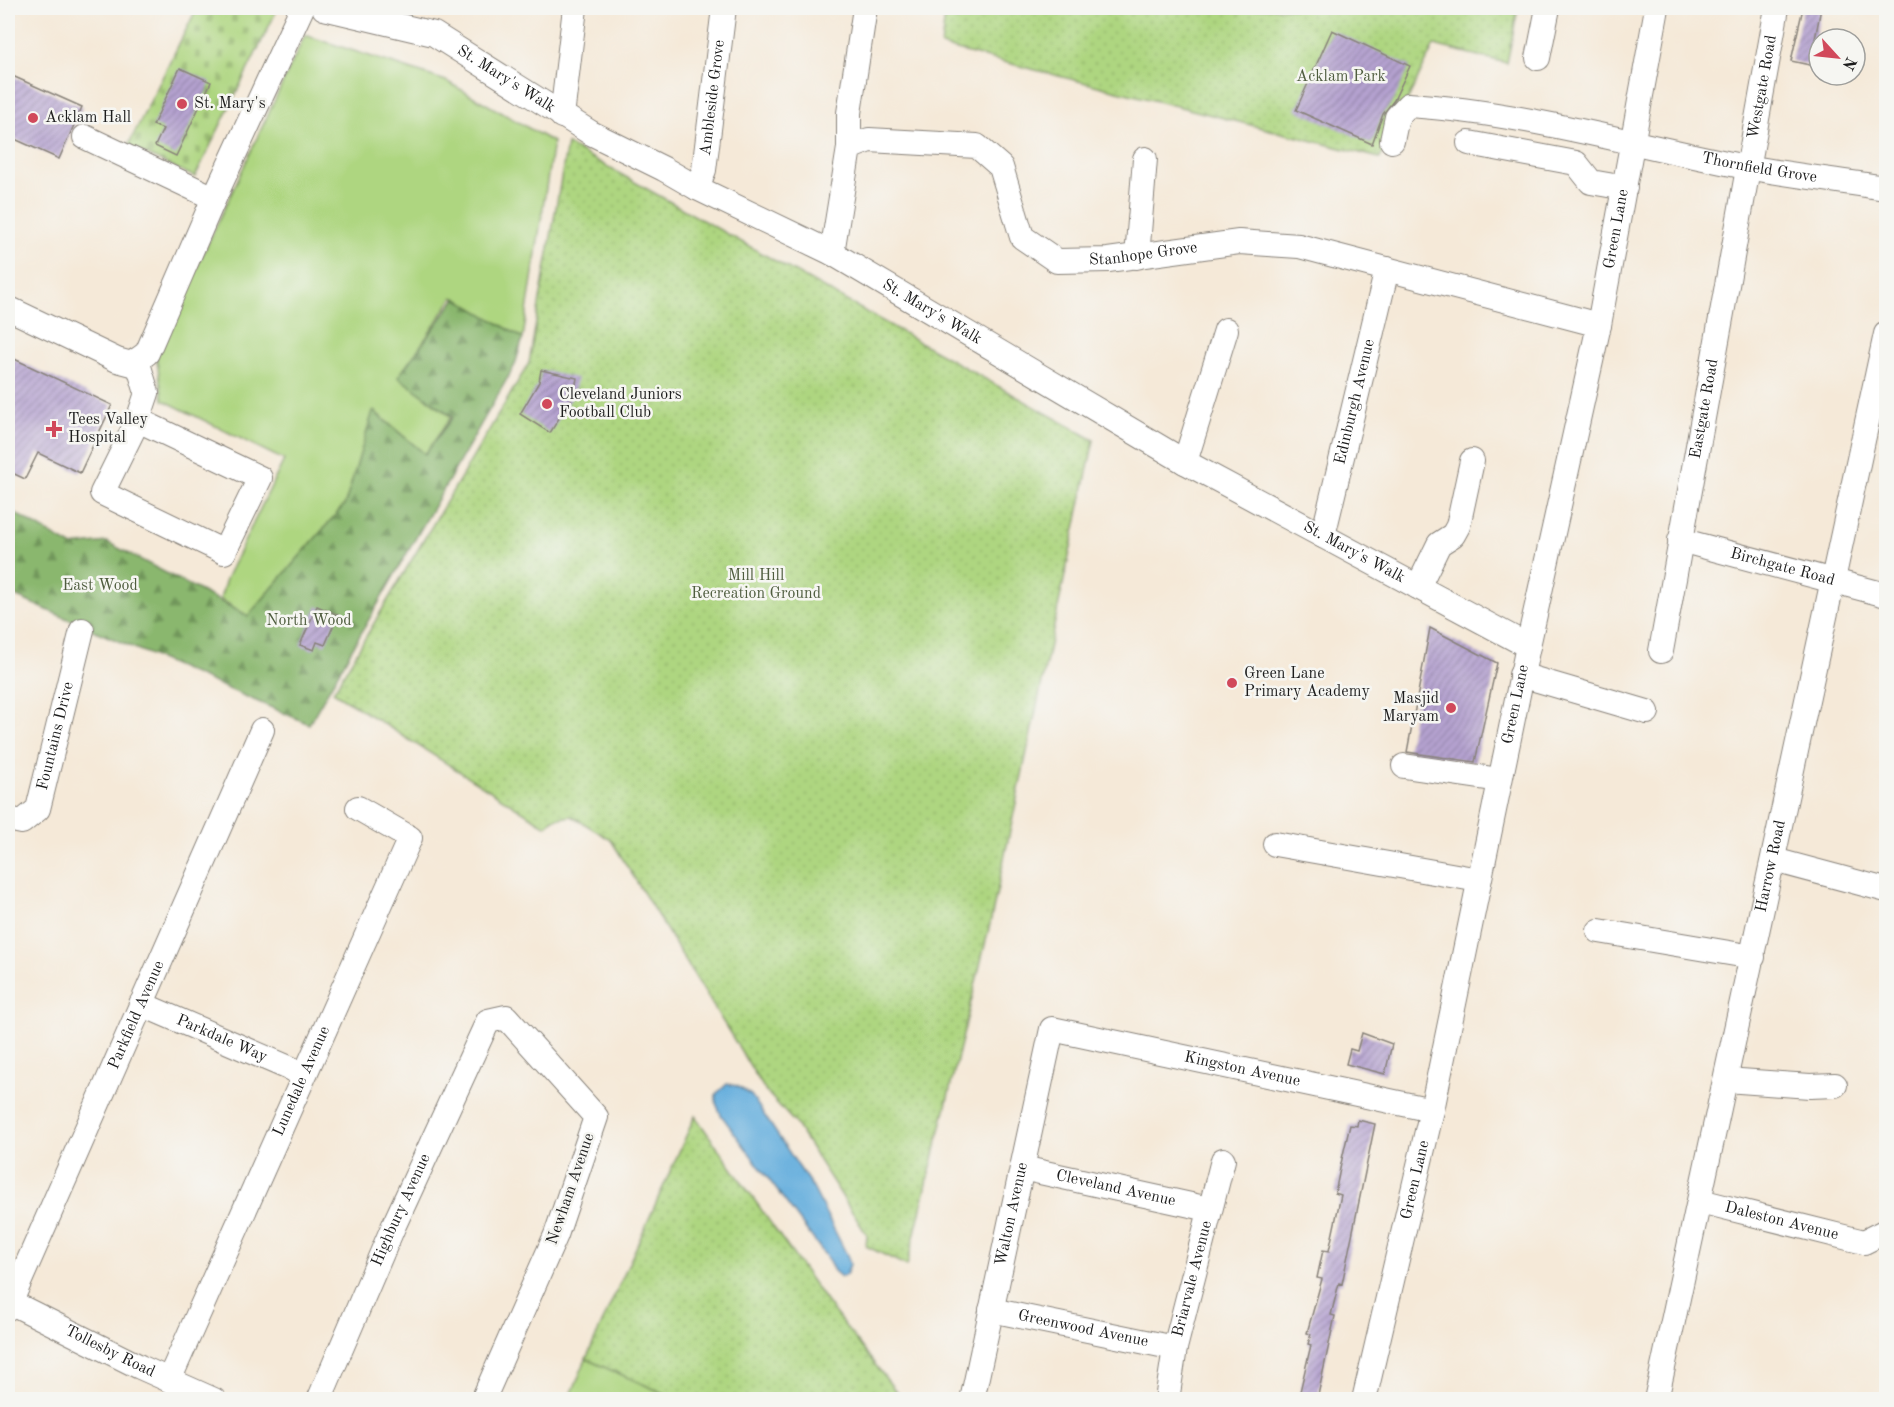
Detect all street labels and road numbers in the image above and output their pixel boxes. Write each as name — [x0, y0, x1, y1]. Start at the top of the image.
street label: Westgate Road — [1746, 34, 1780, 140]
street label: Ambleside Grove — [698, 39, 728, 157]
street label: St. Mary's Walk — [454, 43, 558, 116]
street label: Thornfield Grove — [1700, 150, 1818, 186]
street label: Green Lane — [1601, 188, 1632, 270]
street label: Stanhope Grove — [1089, 240, 1198, 268]
street label: St. Mary's Walk — [879, 277, 984, 348]
street label: Edinburgh Avenue — [1332, 338, 1378, 466]
street label: Eastgate Road — [1688, 358, 1722, 460]
street label: St. Mary's Walk — [1301, 519, 1407, 586]
street label: Birchgate Road — [1729, 546, 1836, 589]
street label: Green Lane — [1500, 663, 1532, 746]
street label: Fountains Drive — [35, 680, 77, 792]
street label: Harrow Road — [1753, 819, 1789, 914]
street label: Parkfield Avenue — [106, 958, 168, 1072]
street label: Parkdale Way — [174, 1012, 270, 1066]
street label: Lunedale Avenue — [270, 1024, 333, 1139]
street label: Kingston Avenue — [1183, 1049, 1302, 1090]
street label: Newham Avenue — [544, 1131, 598, 1247]
street label: Green Lane — [1399, 1139, 1433, 1221]
street label: Highbury Avenue — [369, 1151, 434, 1269]
street label: Walton Avenue — [993, 1161, 1031, 1268]
street label: Cleveland Avenue — [1054, 1168, 1177, 1209]
street label: Daleston Avenue — [1723, 1199, 1840, 1243]
street label: Briarvale Avenue — [1170, 1219, 1215, 1339]
street label: Greenwood Avenue — [1016, 1308, 1150, 1350]
street label: Tollesby Road — [63, 1323, 157, 1381]

